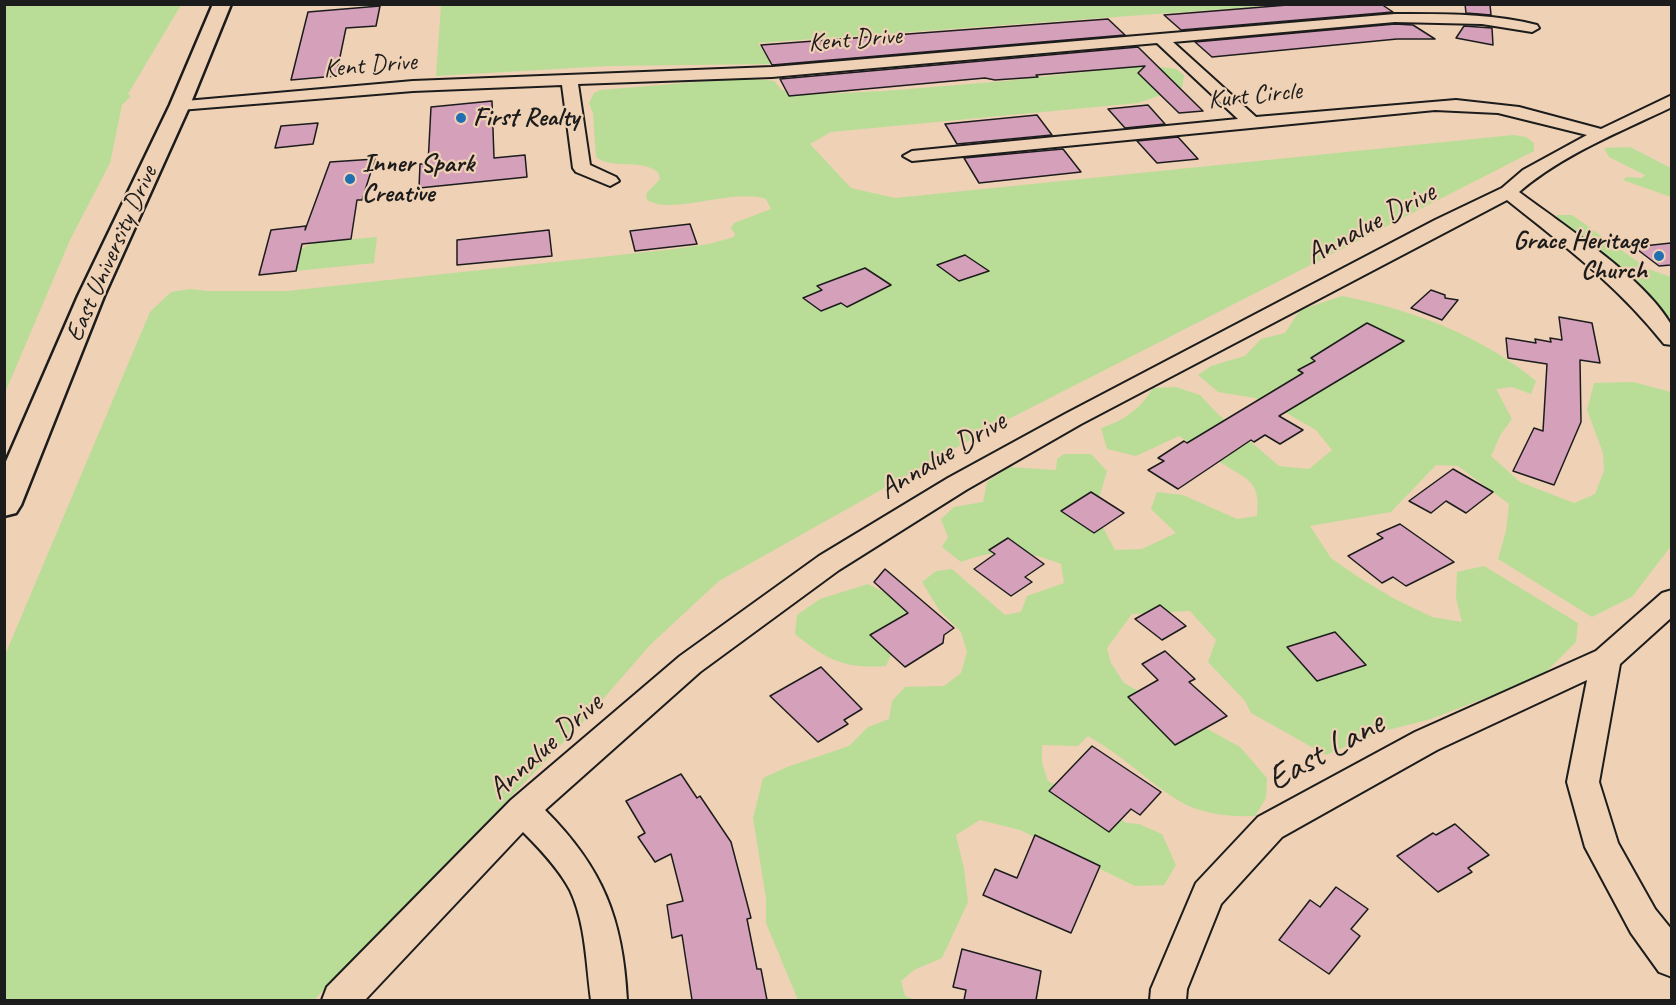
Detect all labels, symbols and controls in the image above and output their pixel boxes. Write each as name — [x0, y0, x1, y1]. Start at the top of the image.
street label: Kent Drive — [807, 20, 903, 60]
street label: Kent Drive — [322, 46, 418, 86]
street label: Kurt Circle — [1207, 76, 1303, 116]
place label: First Realty — [473, 102, 579, 134]
marker: First Realty — [454, 111, 468, 125]
place label: Inner Spark Creative — [362, 148, 474, 210]
street label: East University Drive — [59, 162, 165, 346]
marker: Inner Spark Creative — [343, 172, 357, 186]
street label: Annalue Drive — [1300, 175, 1442, 273]
place label: Grace Heritage Church — [1513, 225, 1647, 286]
marker: Grace Heritage Church — [1652, 249, 1666, 263]
street label: Annalue Drive — [873, 404, 1013, 508]
street label: Annalue Drive — [481, 686, 611, 808]
street label: East Lane — [1260, 702, 1392, 802]

